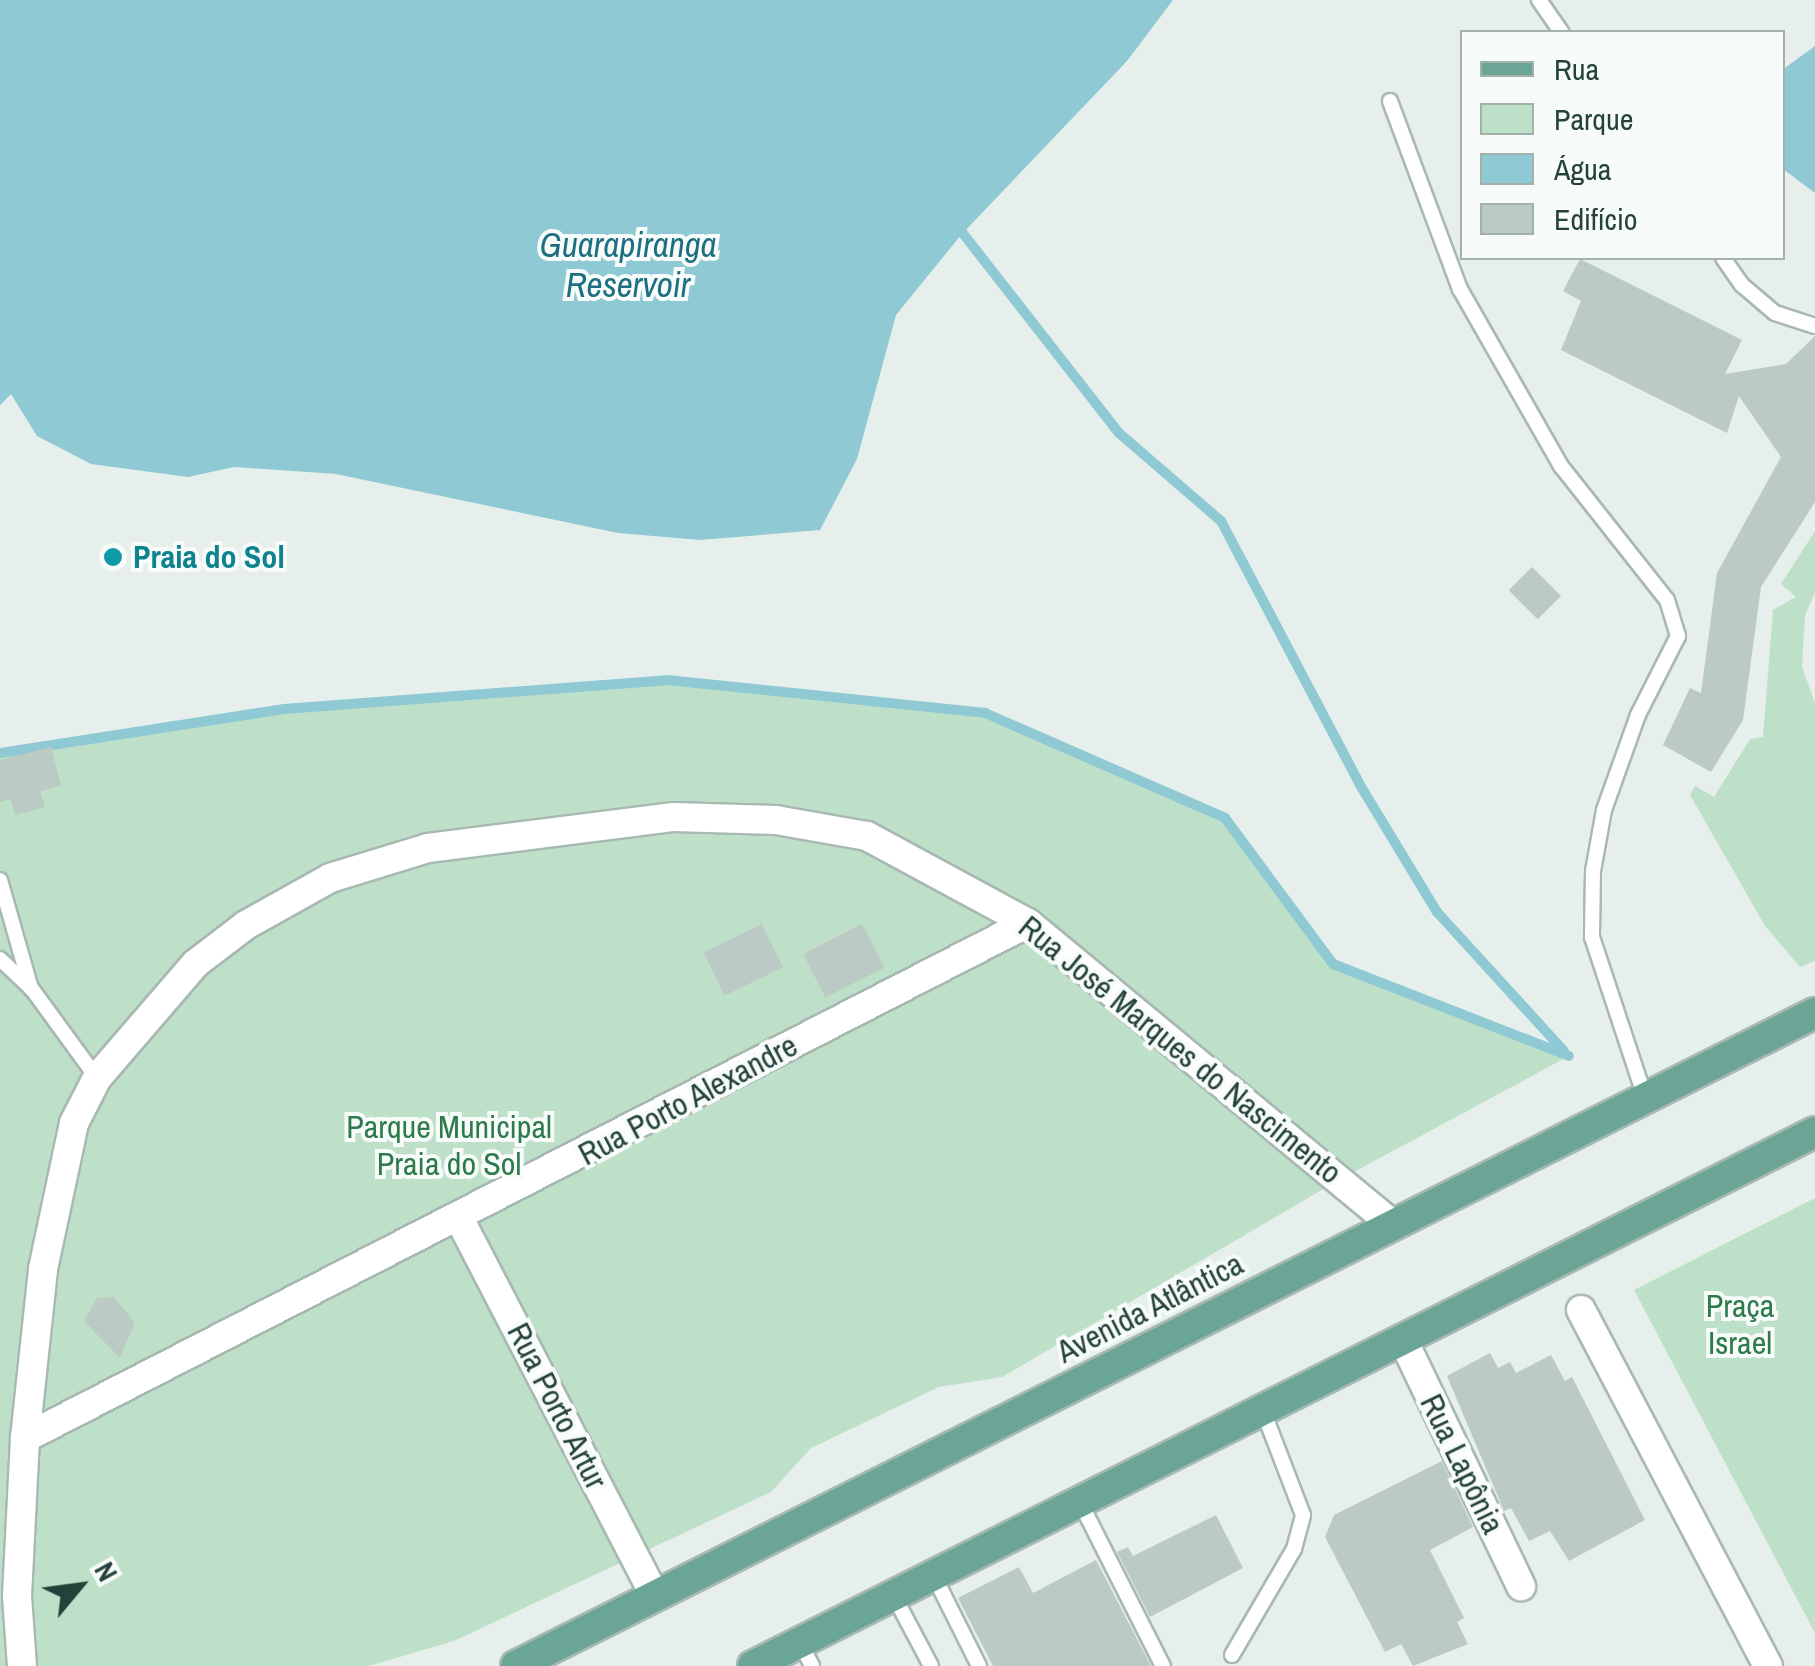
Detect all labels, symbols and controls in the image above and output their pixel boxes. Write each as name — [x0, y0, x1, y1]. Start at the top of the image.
legend — [1460, 30, 1785, 260]
text: Rua — [1554, 49, 1599, 89]
text: Parque — [1554, 99, 1633, 139]
text: Água — [1554, 149, 1611, 189]
text: Edifício — [1554, 199, 1637, 239]
water label: Guarapiranga Reservoir — [539, 224, 717, 306]
place label: Praia do Sol — [133, 538, 285, 576]
marker: Praia do Sol — [102, 546, 124, 568]
street label: Rua José Marques do Nascimento — [1011, 908, 1349, 1192]
street label: Rua Porto Alexandre — [571, 1026, 805, 1174]
park label: Parque Municipal Praia do Sol — [346, 1109, 552, 1184]
street label: Avenida Atlântica — [1050, 1244, 1250, 1372]
park label: Praça Israel — [1706, 1288, 1774, 1363]
street label: Rua Porto Artur — [499, 1316, 615, 1496]
street label: Rua Lapônia — [1412, 1388, 1512, 1540]
north arrow — [30, 1536, 130, 1636]
text: N — [86, 1555, 127, 1588]

